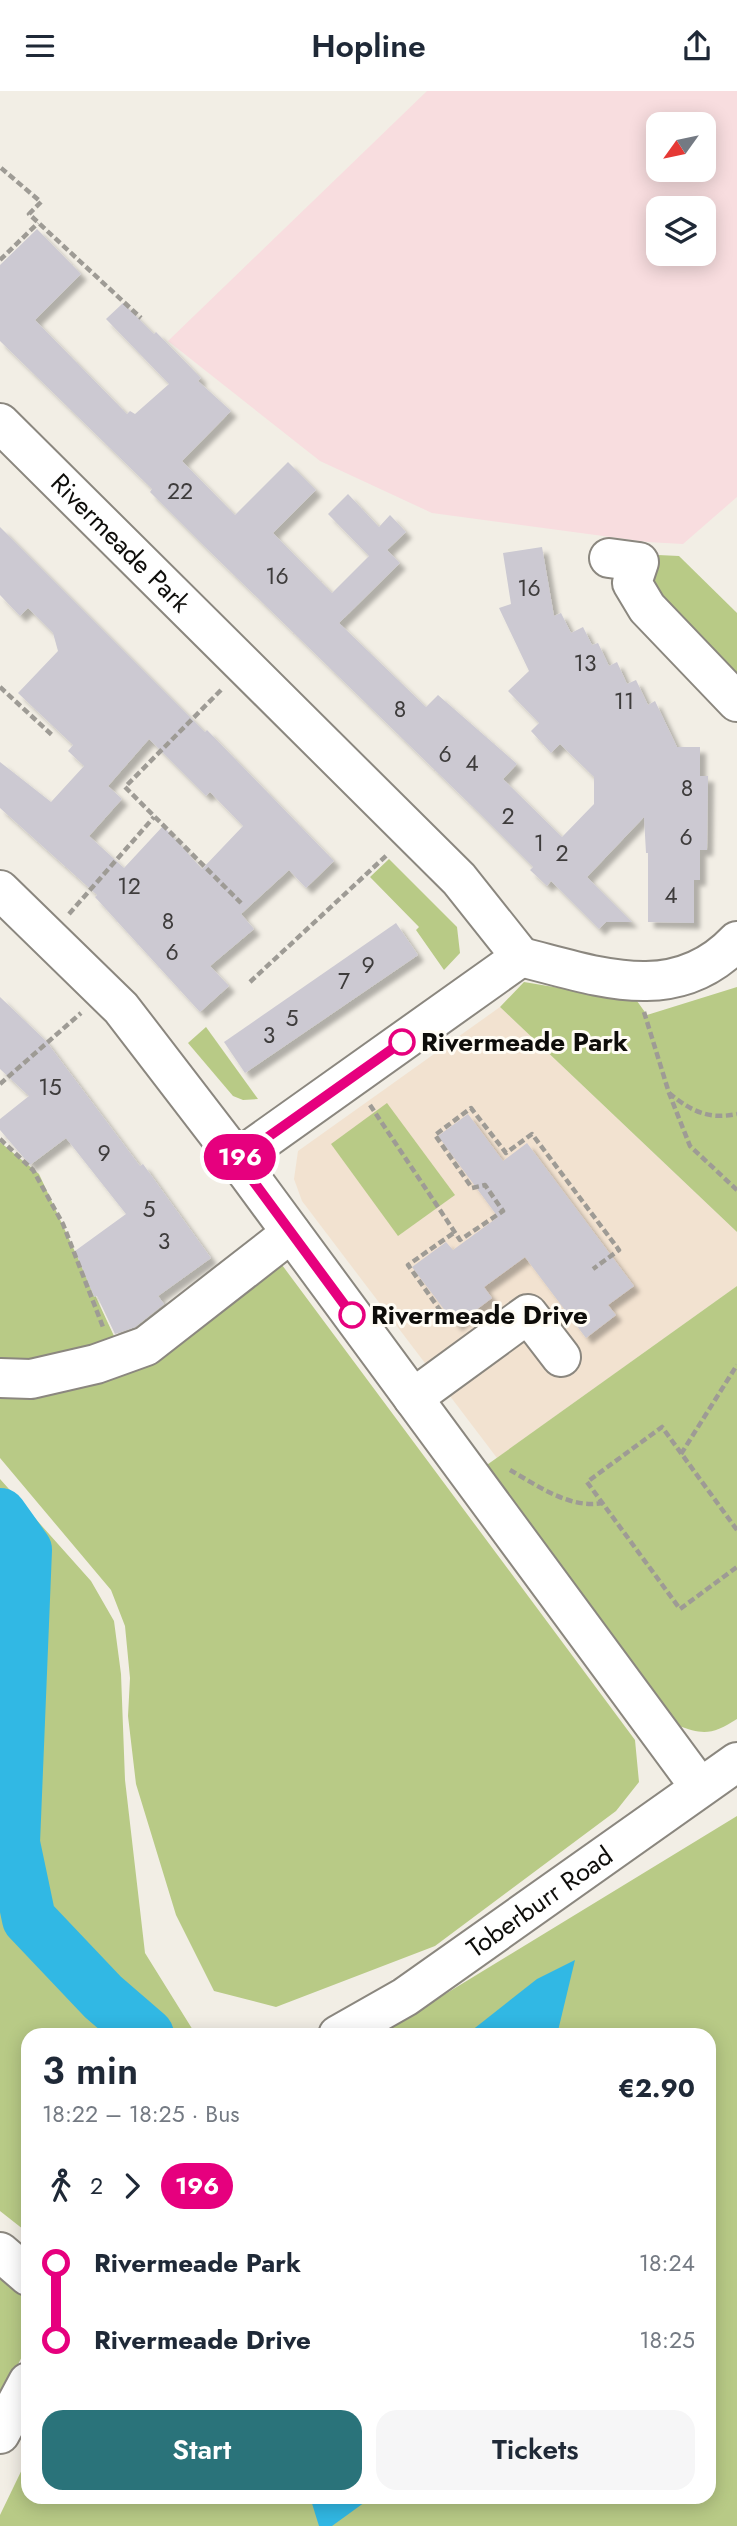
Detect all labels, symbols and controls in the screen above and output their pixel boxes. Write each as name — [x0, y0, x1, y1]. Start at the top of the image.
text: Hopline — [311, 23, 426, 69]
icon: menu — [21, 27, 59, 65]
icon: share — [678, 27, 716, 65]
north arrow — [646, 112, 716, 182]
map controls — [646, 112, 716, 266]
button: layers — [646, 196, 716, 266]
street label: Rivermeade Park — [42, 465, 199, 621]
house number: 22 — [167, 474, 193, 508]
house number: 16 — [265, 559, 289, 593]
house number: 16 — [517, 571, 541, 605]
house number: 13 — [574, 646, 596, 680]
house number: 11 — [614, 684, 634, 718]
house number: 8 — [394, 692, 406, 726]
house number: 6 — [438, 737, 452, 771]
house number: 4 — [465, 746, 479, 780]
house number: 8 — [681, 771, 693, 805]
house number: 2 — [501, 799, 515, 833]
house number: 6 — [679, 820, 693, 854]
house number: 1 — [534, 826, 544, 860]
house number: 2 — [555, 836, 569, 870]
house number: 12 — [117, 869, 141, 903]
house number: 4 — [664, 878, 678, 912]
house number: 8 — [162, 904, 174, 938]
house number: 6 — [165, 935, 179, 969]
house number: 9 — [361, 948, 375, 982]
house number: 7 — [338, 964, 350, 998]
house number: 5 — [286, 1001, 299, 1035]
house number: 3 — [263, 1018, 275, 1052]
place label: Rivermeade Park — [421, 1023, 628, 1061]
marker: Rivermeade Park — [389, 1029, 415, 1055]
house number: 15 — [38, 1070, 62, 1104]
line badge: 196 — [200, 1134, 280, 1180]
house number: 9 — [97, 1136, 111, 1170]
text: 196 — [218, 1139, 262, 1174]
house number: 5 — [143, 1192, 156, 1226]
house number: 3 — [158, 1224, 170, 1258]
place label: Rivermeade Drive — [371, 1296, 588, 1334]
marker: Rivermeade Drive — [339, 1302, 365, 1328]
street label: Toberburr Road — [459, 1837, 620, 1967]
text: 3 min — [42, 2043, 138, 2098]
text: €2.90 — [618, 2069, 695, 2107]
text: 18:22 – 18:25 · Bus — [42, 2097, 240, 2131]
icon: walk — [42, 2167, 80, 2205]
icon: forward — [113, 2167, 151, 2205]
text: 196 — [175, 2168, 219, 2203]
text: 2 — [90, 2169, 103, 2203]
text: Rivermeade Park — [94, 2244, 301, 2282]
text: 18:24 — [639, 2246, 695, 2280]
text: Rivermeade Drive — [94, 2321, 311, 2359]
text: 18:25 — [639, 2323, 695, 2357]
button: Start — [42, 2410, 362, 2490]
button: Tickets — [376, 2410, 695, 2490]

